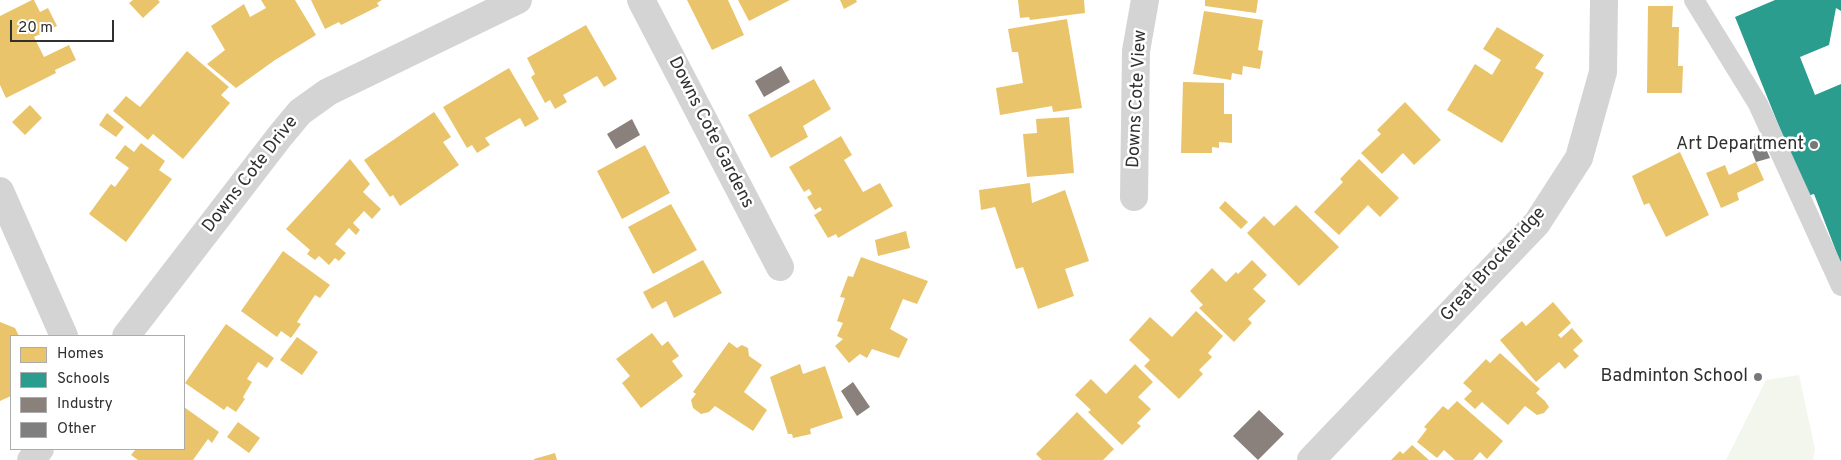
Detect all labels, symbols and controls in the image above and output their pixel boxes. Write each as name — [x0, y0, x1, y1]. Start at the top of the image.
scale bar — [12, 10, 116, 42]
text: 20 m — [18, 19, 53, 38]
street label: Downs Cote View — [1124, 29, 1152, 169]
street label: Downs Cote Gardens — [662, 54, 758, 212]
street label: Downs Cote Drive — [199, 112, 303, 238]
place label: Art Department — [1676, 134, 1804, 156]
marker: Art Department — [1808, 139, 1820, 151]
street label: Great Brockeridge — [1437, 203, 1551, 327]
legend — [10, 335, 185, 450]
text: Homes — [57, 345, 104, 364]
place label: Badminton School — [1601, 366, 1748, 388]
text: Schools — [57, 370, 110, 389]
marker: Badminton School — [1752, 371, 1764, 383]
text: Industry — [57, 395, 113, 414]
text: Other — [57, 420, 96, 439]

